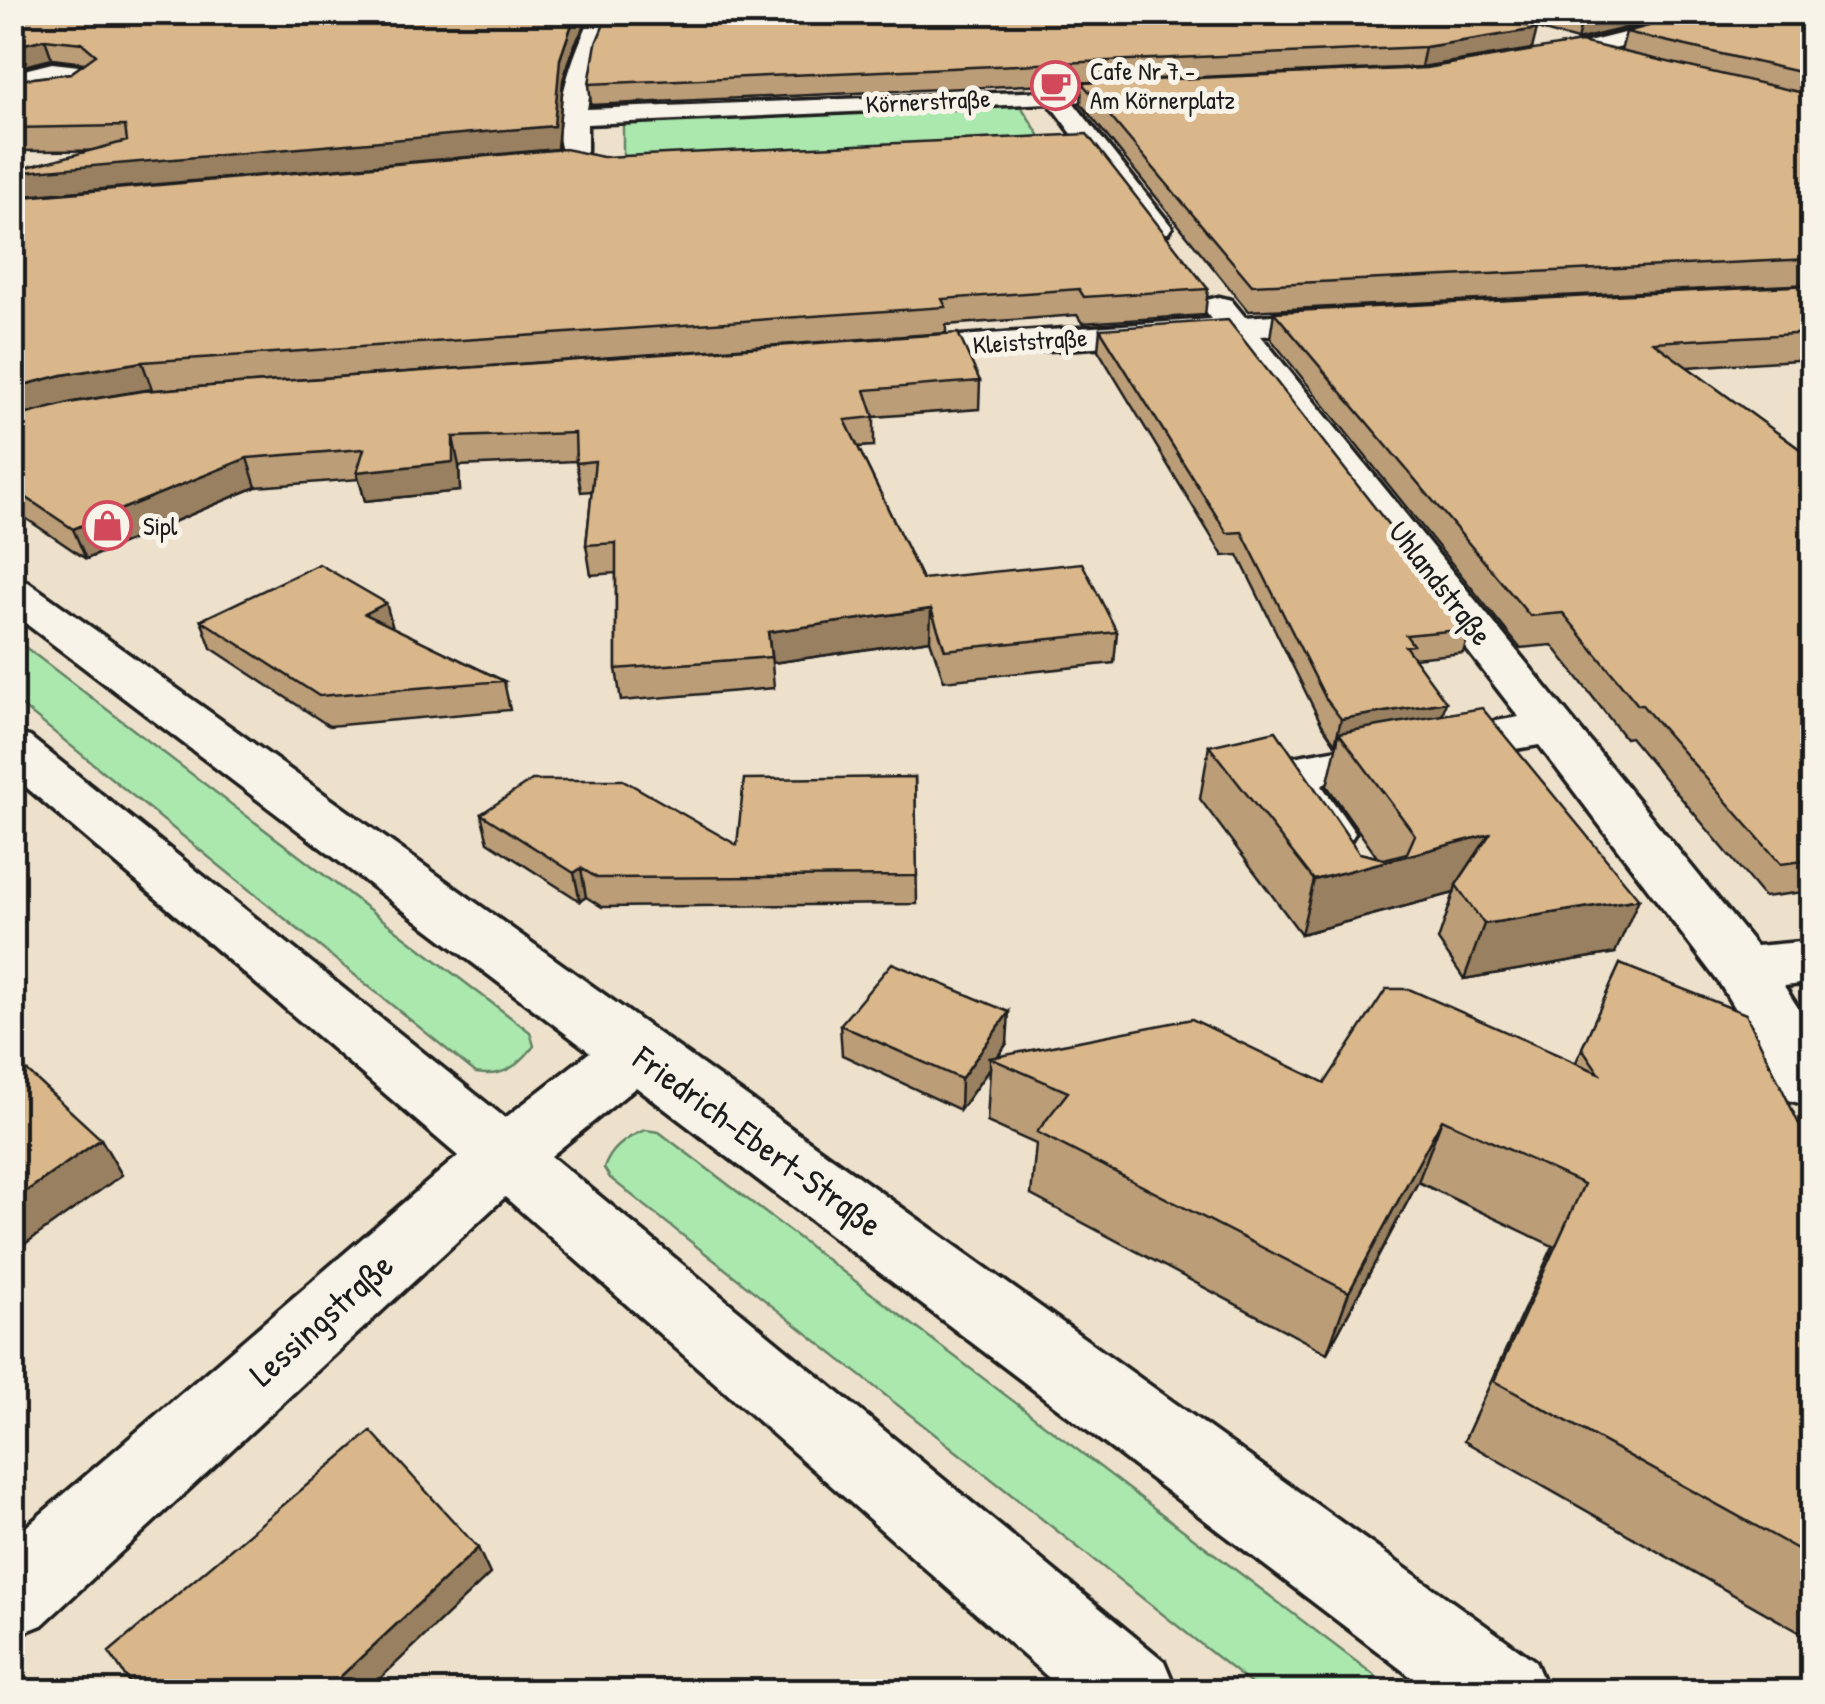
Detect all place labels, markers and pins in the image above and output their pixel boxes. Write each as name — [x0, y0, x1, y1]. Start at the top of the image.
place label: Cafe Nr 7 - Am Körnerplatz — [1090, 54, 1235, 117]
cafe icon: Cafe Nr 7 - Am Körnerplatz — [1029, 59, 1081, 111]
shop icon: Sipl — [82, 500, 134, 552]
place label: Sipl — [143, 509, 178, 543]

